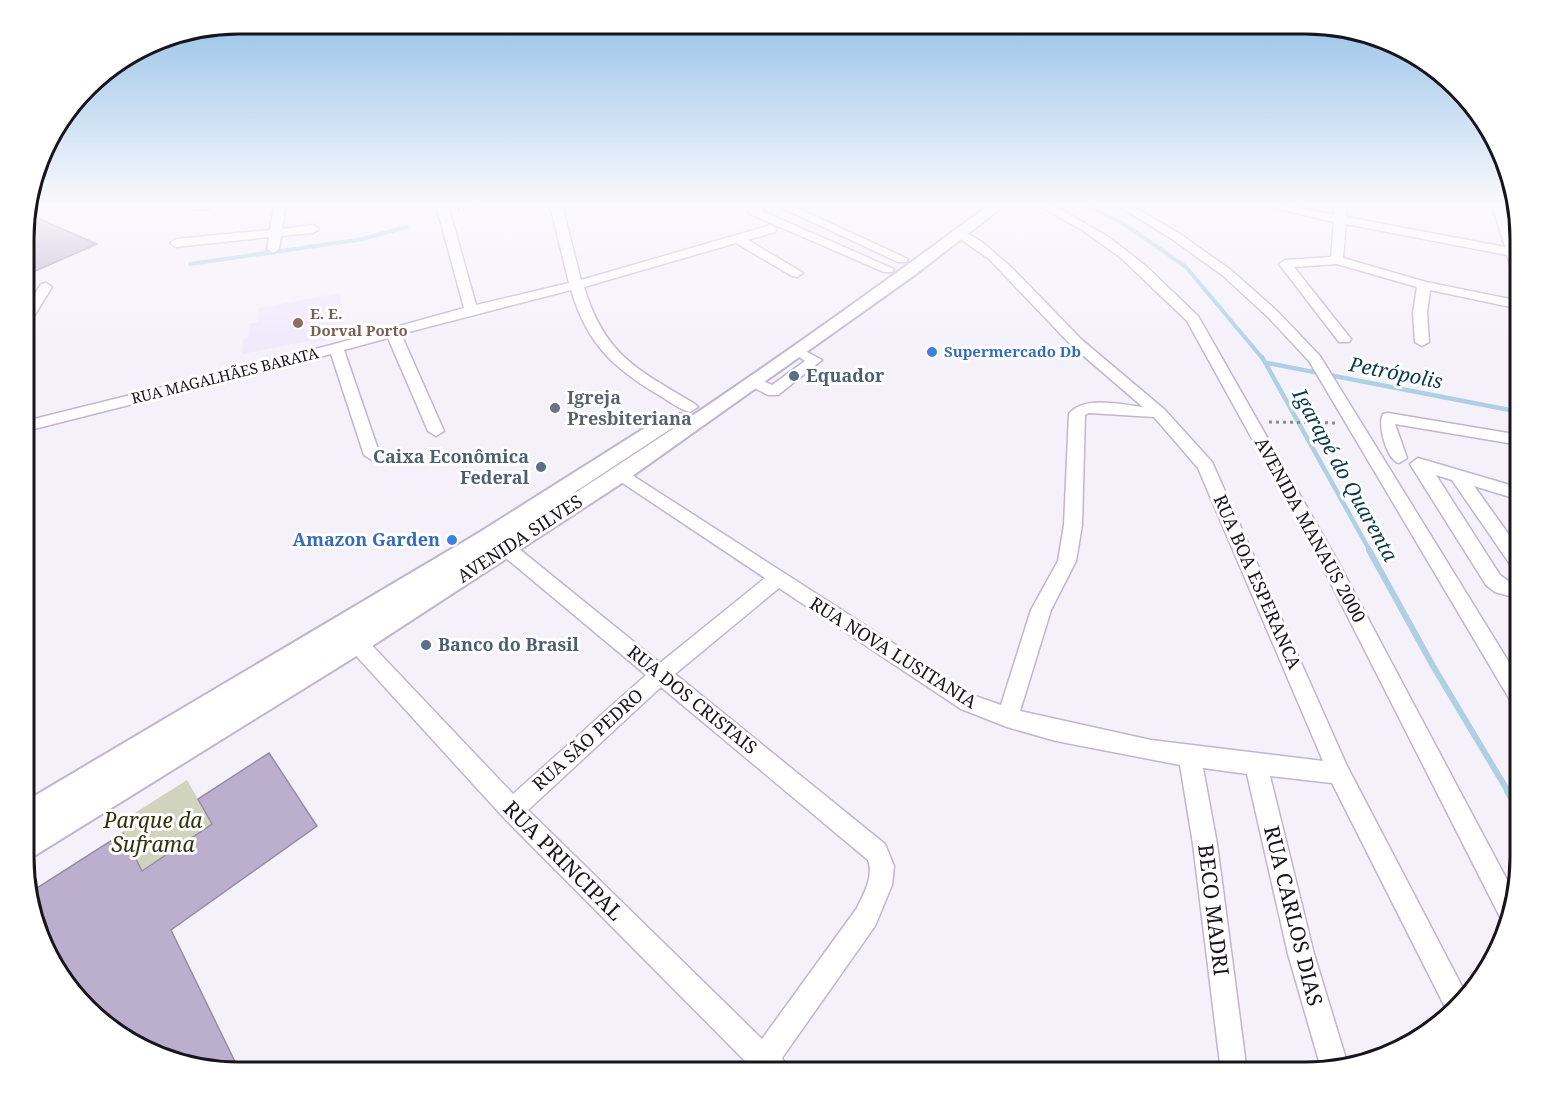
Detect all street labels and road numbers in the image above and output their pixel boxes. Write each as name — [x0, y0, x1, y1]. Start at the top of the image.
street label: RUA MAGALHÃES BARATA — [129, 342, 321, 408]
street label: AVENIDA MANAUS 2000 — [1250, 433, 1372, 626]
street label: AVENIDA SILVES — [452, 489, 587, 588]
street label: RUA BOA ESPERANCA — [1209, 490, 1307, 673]
street label: RUA NOVA LUSITANIA — [806, 591, 982, 714]
street label: RUA DOS CRISTAIS — [623, 639, 763, 759]
street label: RUA SÃO PEDRO — [527, 683, 648, 795]
street label: RUA PRINCIPAL — [498, 794, 630, 926]
street label: RUA CARLOS DIAS — [1258, 823, 1330, 1009]
street label: BECO MADRI — [1192, 843, 1236, 977]

